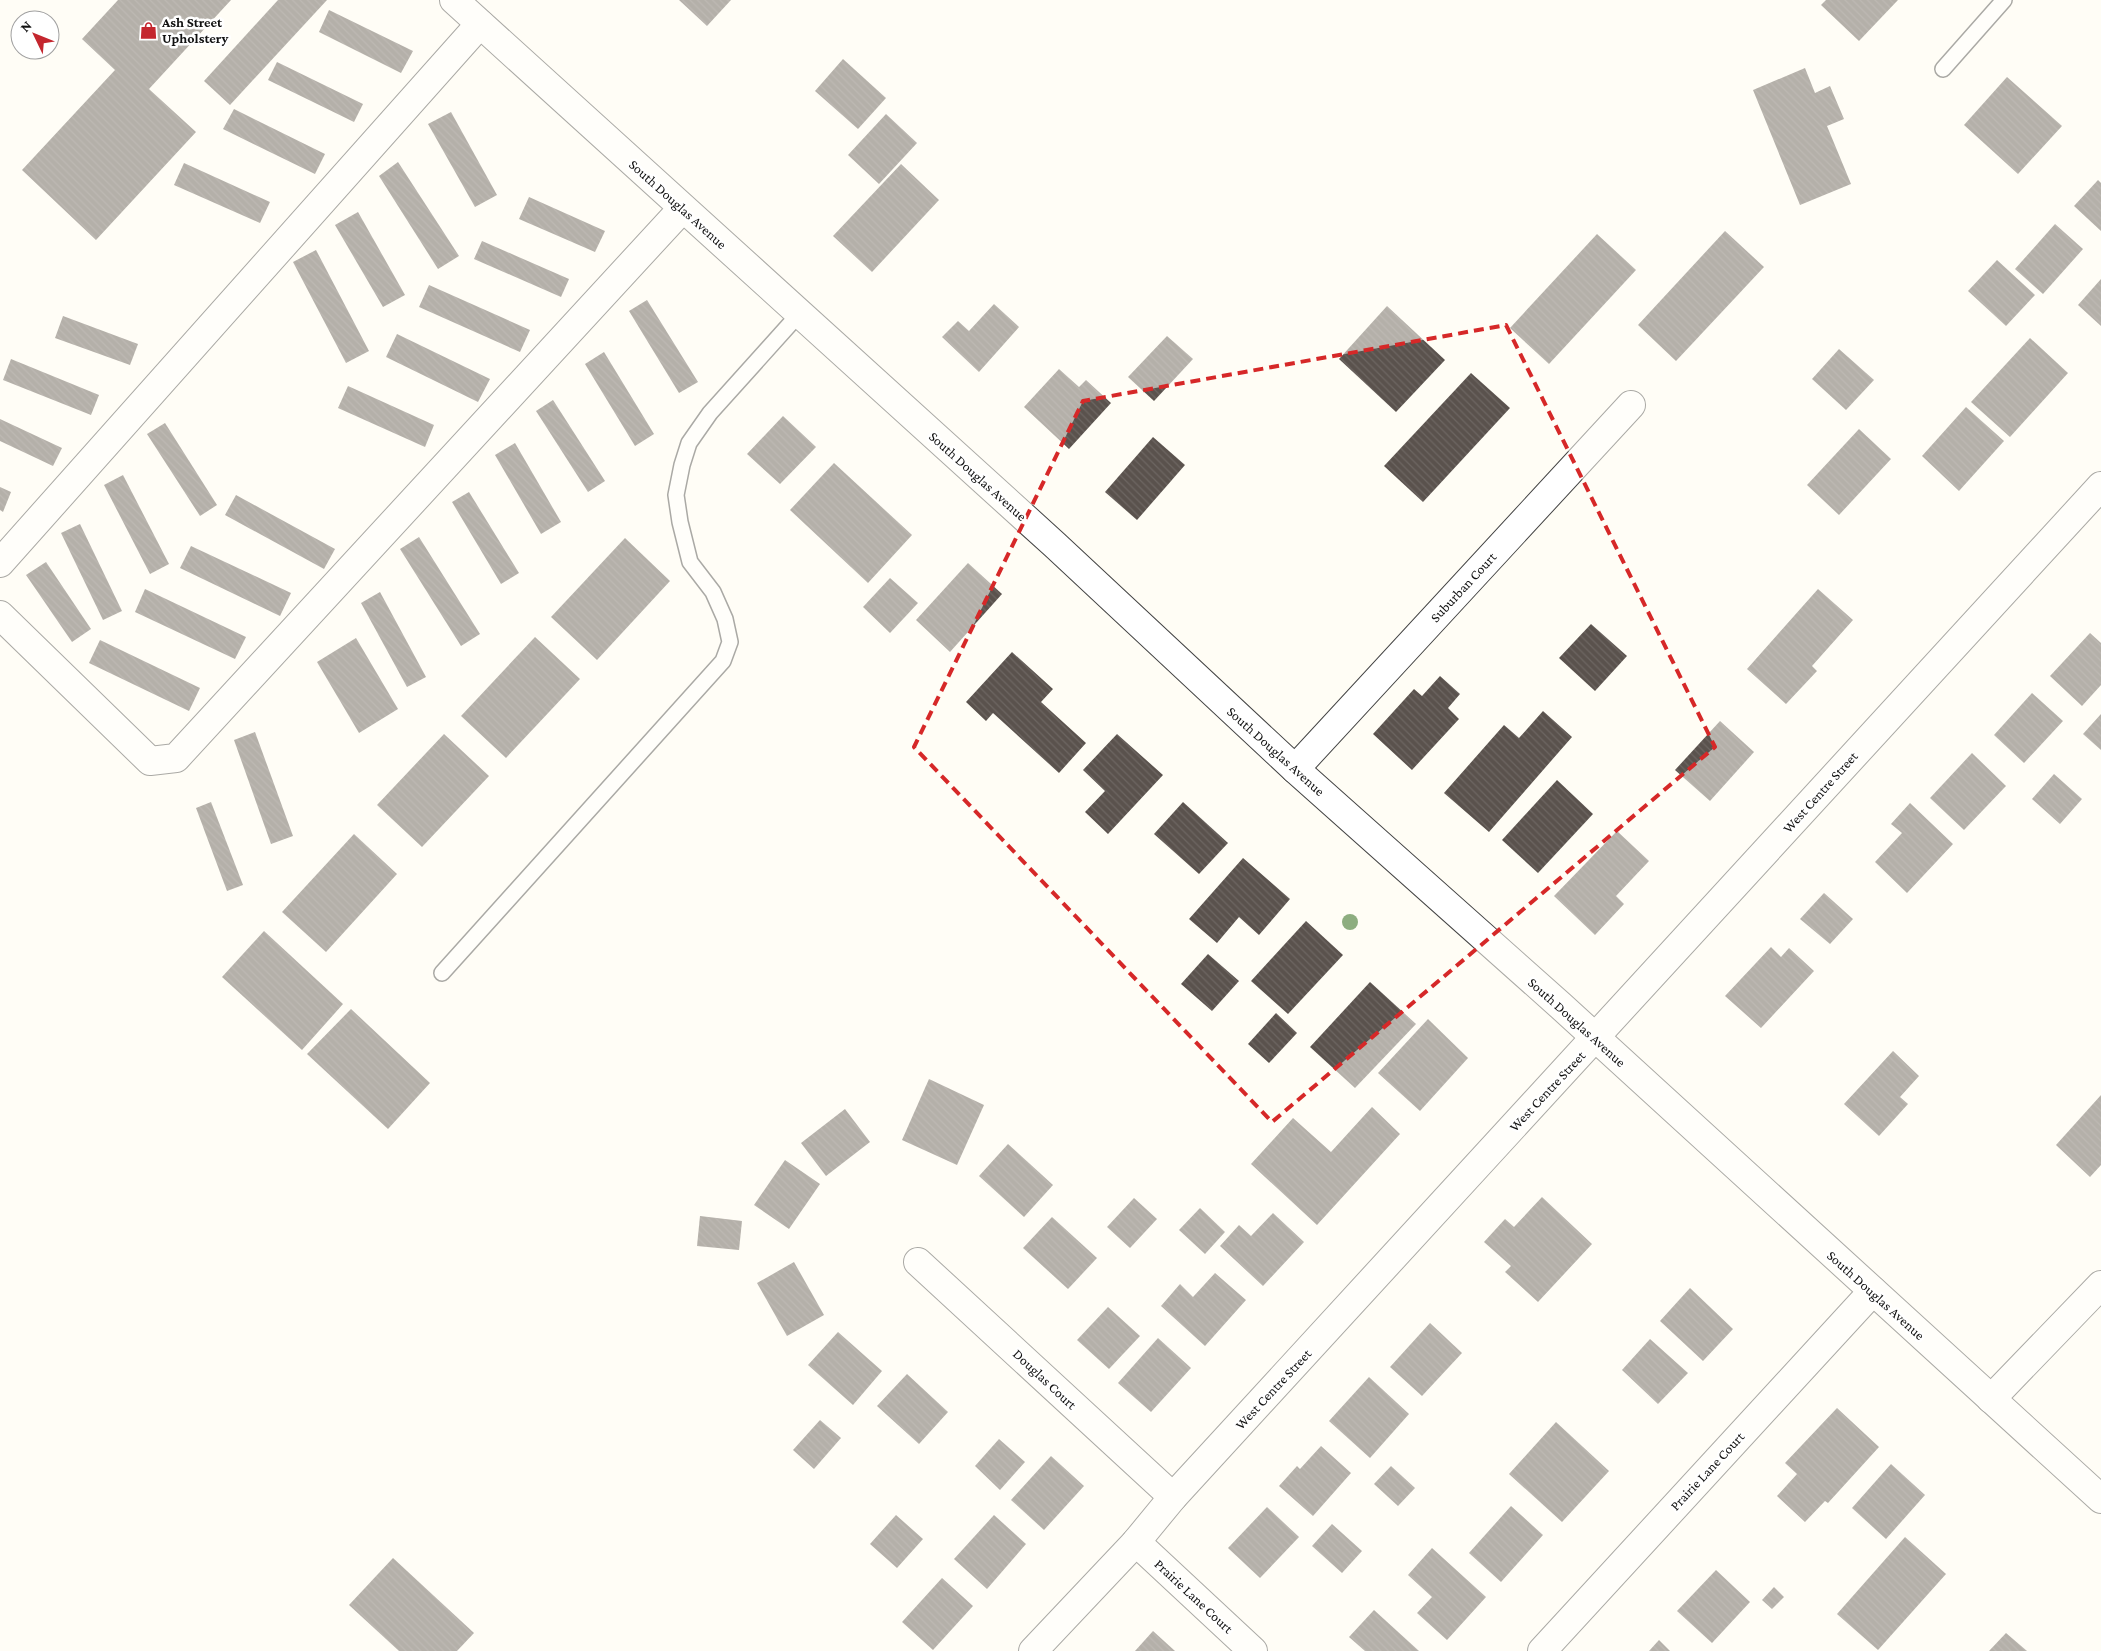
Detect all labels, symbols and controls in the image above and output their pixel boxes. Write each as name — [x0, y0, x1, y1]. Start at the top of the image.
north arrow — [10, 10, 60, 60]
place label: Ash Street Upholstery — [161, 14, 228, 46]
text: N — [16, 17, 35, 35]
shop icon: Ash Street Upholstery — [138, 20, 158, 40]
street label: South Douglas Avenue — [626, 156, 730, 252]
street label: South Douglas Avenue — [926, 428, 1030, 524]
street label: Suburban Court — [1427, 549, 1500, 625]
street label: South Douglas Avenue — [1224, 703, 1328, 799]
street label: West Centre Street — [1779, 748, 1861, 836]
street label: South Douglas Avenue — [1525, 974, 1629, 1070]
street label: West Centre Street — [1506, 1047, 1589, 1134]
street label: South Douglas Avenue — [1824, 1247, 1928, 1343]
street label: West Centre Street — [1232, 1345, 1315, 1432]
street label: Douglas Court — [1010, 1346, 1080, 1413]
street label: Prairie Lane Court — [1667, 1428, 1748, 1513]
street label: Prairie Lane Court — [1152, 1556, 1237, 1637]

